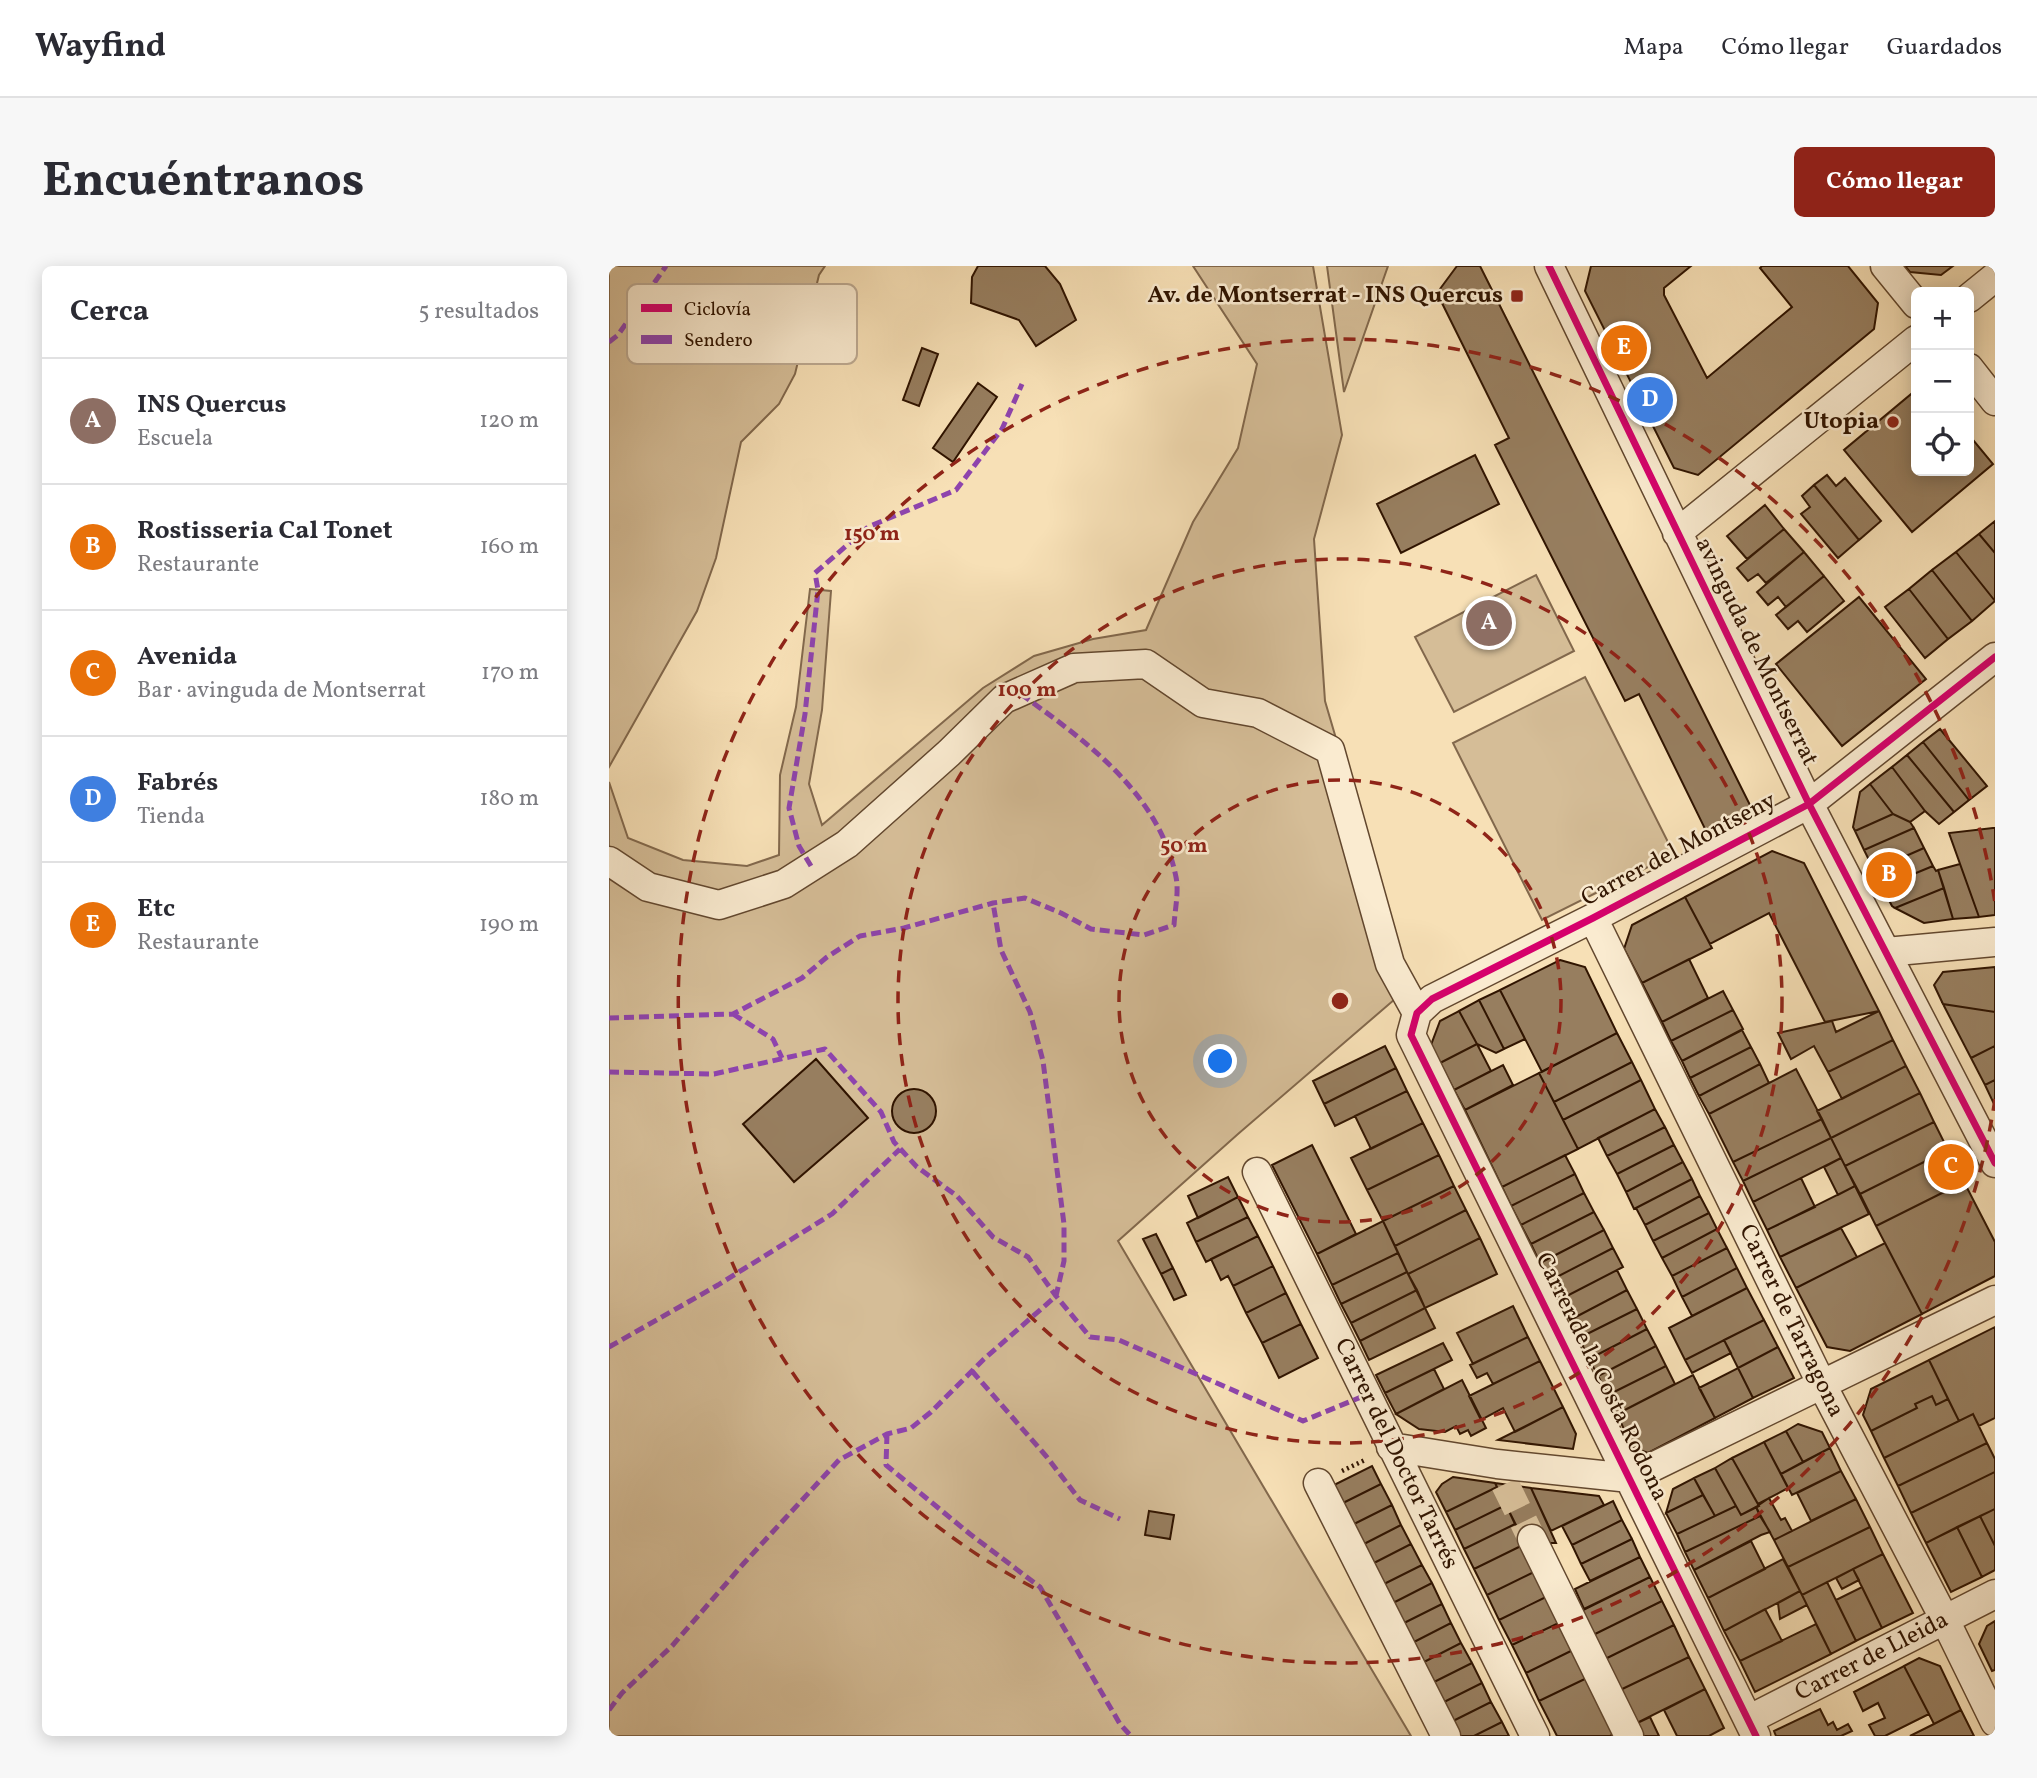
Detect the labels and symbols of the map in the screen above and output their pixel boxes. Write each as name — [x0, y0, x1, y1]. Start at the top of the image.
place label: Av. de Montserrat - INS Quercus — [1147, 279, 1503, 313]
legend — [627, 284, 857, 364]
marker: Av. de Montserrat - INS Quercus — [1509, 288, 1525, 304]
text: Ciclovía — [684, 297, 751, 323]
pin: E — [1601, 322, 1647, 374]
text: Sendero — [684, 328, 753, 354]
pin: D — [1627, 374, 1673, 426]
place label: Utopia — [1804, 405, 1879, 439]
marker: Utopia — [1885, 414, 1901, 430]
text: 150 m — [844, 520, 900, 549]
street label: avinguda de Montserrat — [1686, 532, 1826, 772]
pin: A — [1466, 597, 1512, 649]
text: 100 m — [997, 676, 1057, 705]
street label: Carrer del Montseny — [1576, 784, 1782, 916]
text: 50 m — [1160, 832, 1208, 861]
pin: B — [1866, 849, 1912, 901]
centre of rings — [1328, 989, 1352, 1013]
your location — [1203, 1044, 1237, 1078]
pin: C — [1928, 1141, 1974, 1193]
street label: Carrer de Tarragona — [1729, 1219, 1853, 1423]
street label: Carrer de la Costa Rodona — [1526, 1247, 1676, 1507]
street label: Carrer del Doctor Tarrés — [1325, 1333, 1467, 1575]
street label: Carrer de Lleida — [1789, 1604, 1955, 1710]

